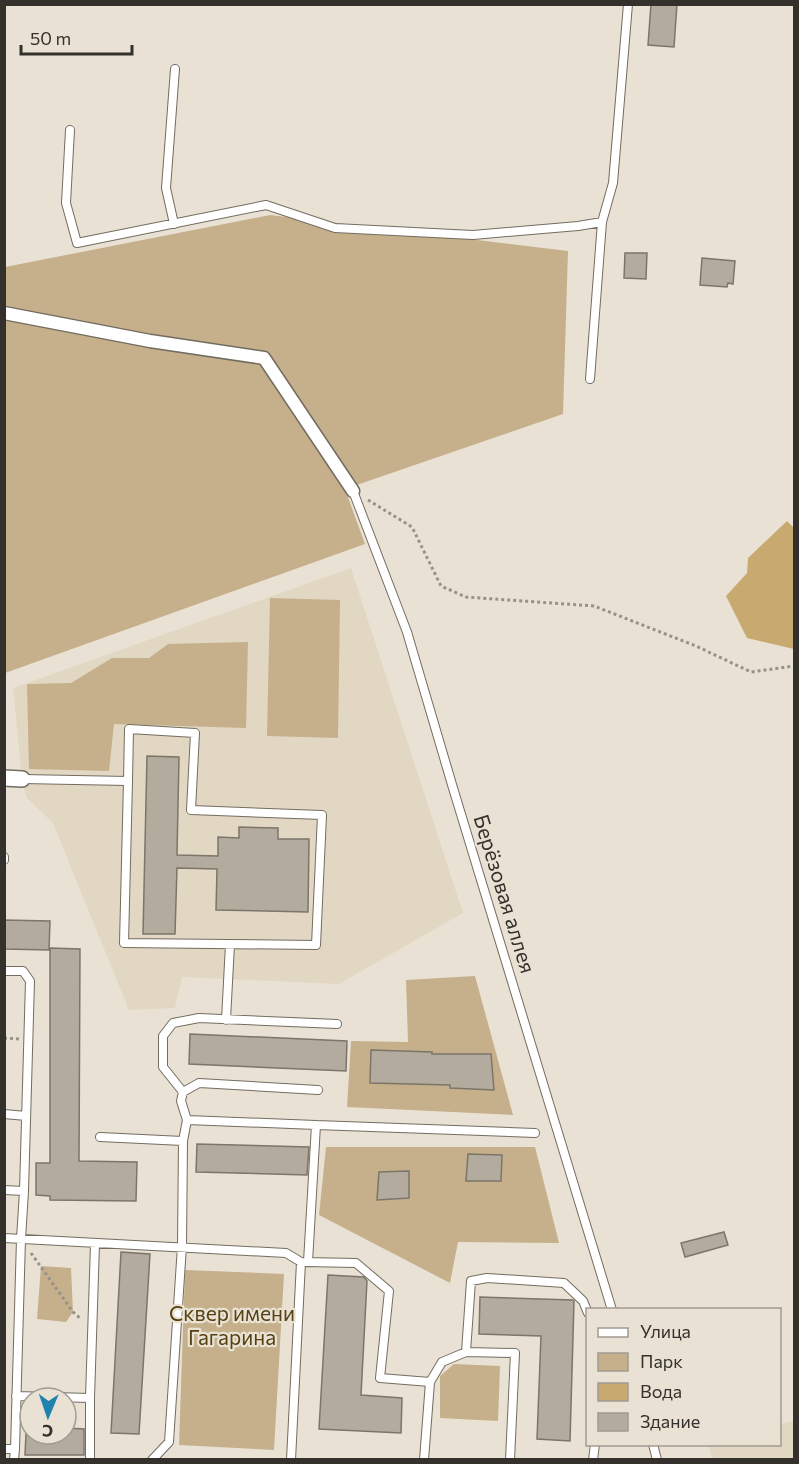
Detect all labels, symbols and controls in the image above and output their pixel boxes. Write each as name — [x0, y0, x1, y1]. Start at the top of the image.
scale bar — [21, 18, 132, 56]
text: 50 m — [30, 27, 71, 49]
street label: Берёзовая аллея — [469, 811, 541, 976]
park label: Сквер имени Гагарина — [169, 1300, 295, 1349]
legend — [586, 1308, 781, 1446]
text: Улица — [640, 1320, 691, 1342]
text: Парк — [640, 1350, 683, 1372]
text: Вода — [640, 1380, 682, 1402]
north arrow — [18, 1386, 78, 1446]
text: Здание — [640, 1410, 700, 1432]
text: С — [42, 1422, 53, 1441]

